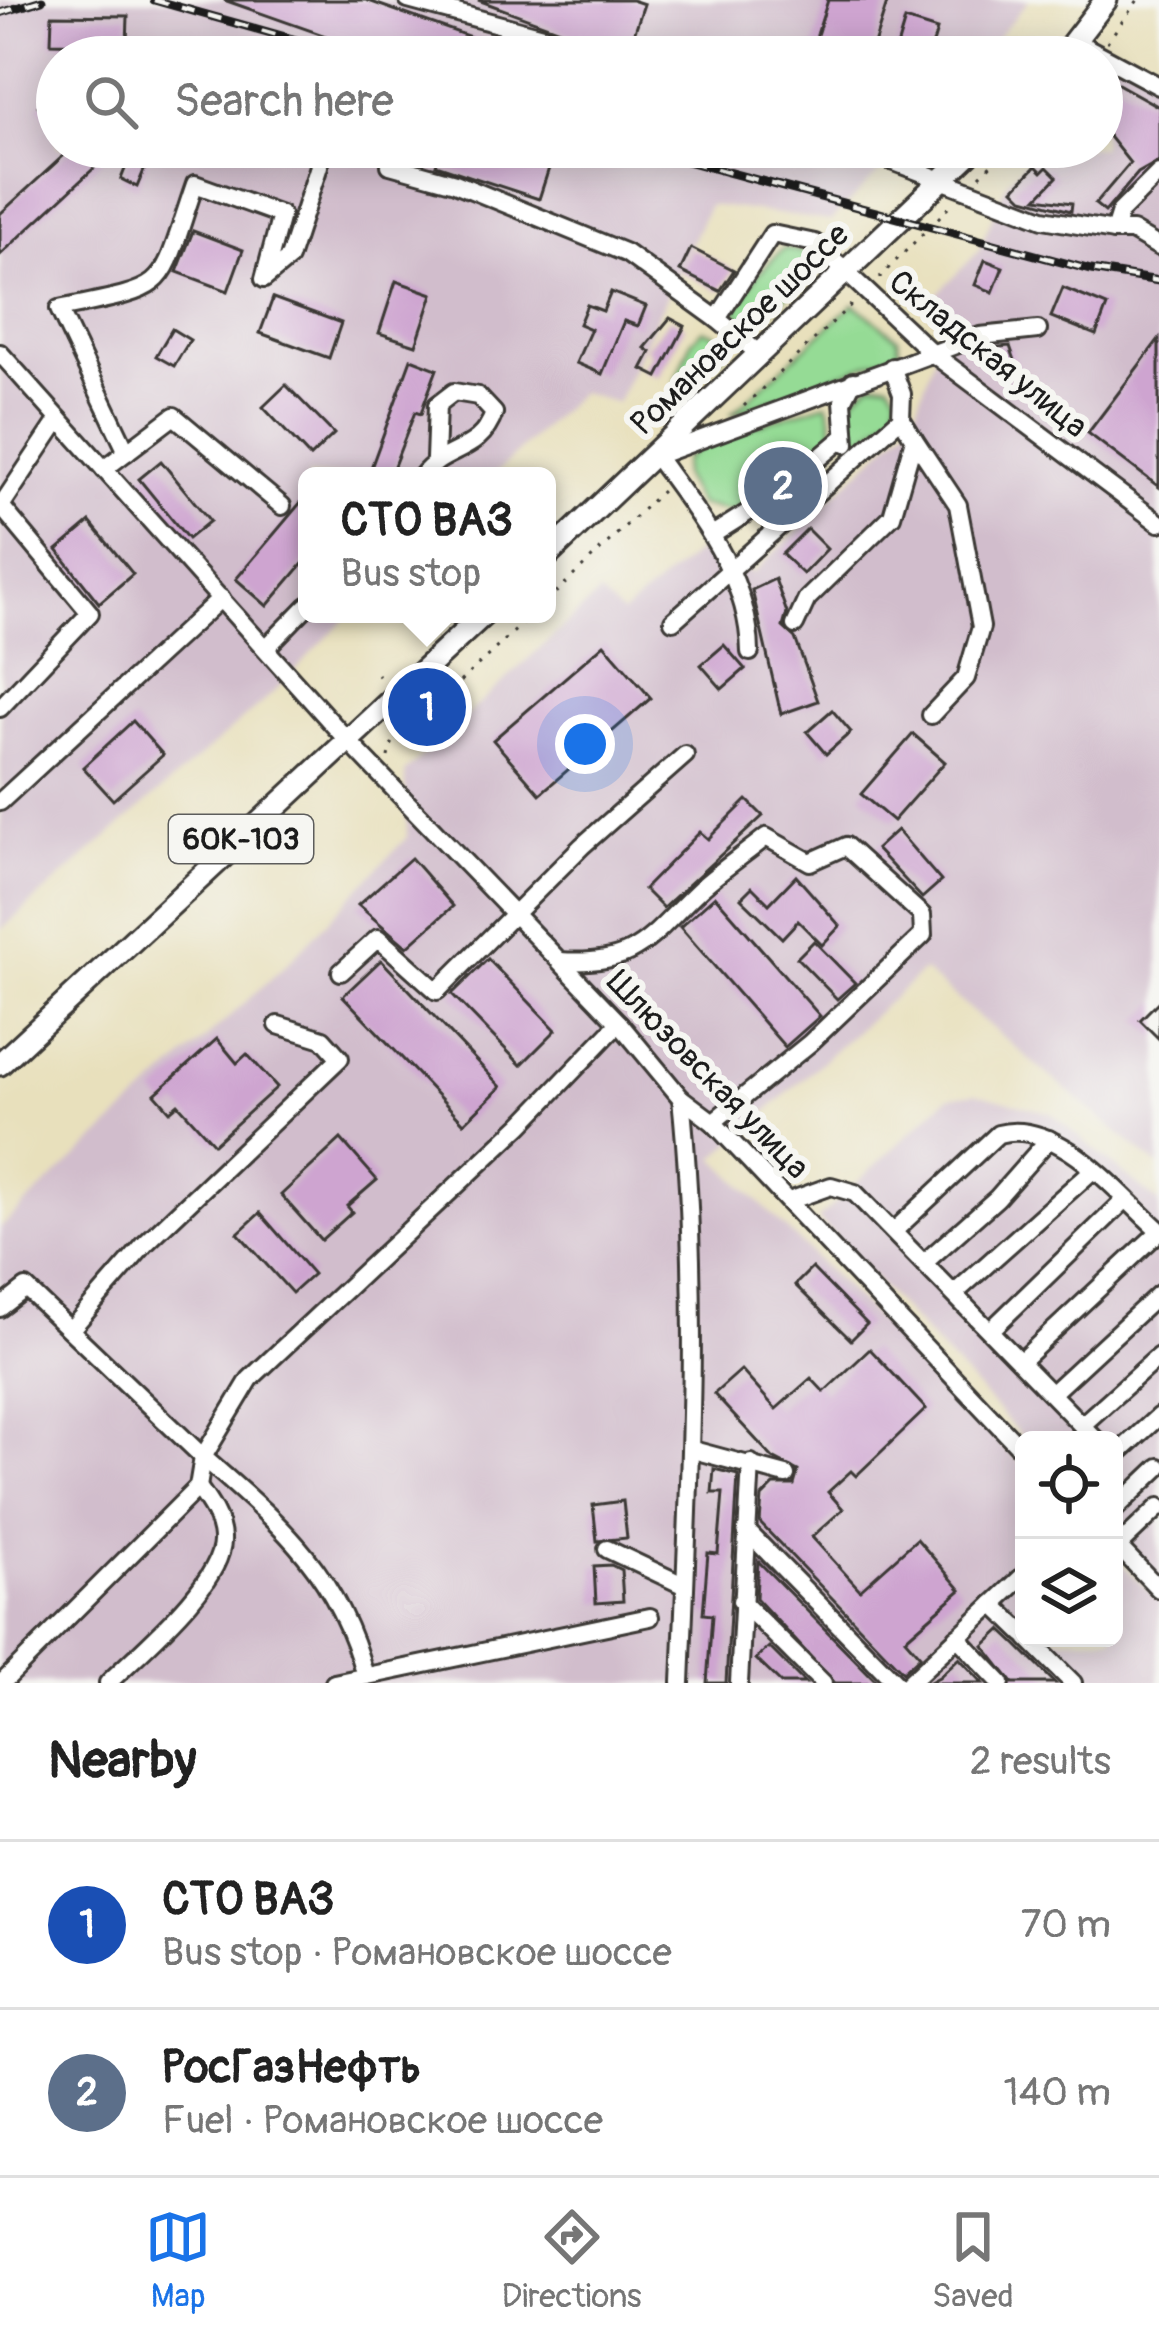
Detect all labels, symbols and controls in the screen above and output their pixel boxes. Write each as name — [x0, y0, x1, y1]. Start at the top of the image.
search box — [36, 36, 1123, 168]
icon: search — [78, 69, 144, 135]
text: Search here — [174, 74, 394, 130]
street label: Романовское шоссе — [622, 214, 858, 444]
street label: Складская улица — [880, 261, 1096, 447]
pin: 2 — [744, 441, 822, 531]
popup — [298, 467, 556, 623]
text: СТО ВАЗ — [341, 493, 513, 549]
text: Bus stop — [341, 549, 481, 598]
pin: 1 — [388, 662, 466, 752]
your location — [555, 714, 615, 774]
road number: 60К-103 — [169, 815, 313, 863]
street label: Шлюзовская улица — [598, 962, 818, 1188]
map controls — [1015, 1431, 1123, 1647]
button: locate — [1015, 1431, 1123, 1539]
button: layers — [1015, 1539, 1123, 1647]
text: Nearby — [48, 1729, 196, 1793]
text: 2 results — [970, 1737, 1111, 1786]
text: СТО ВАЗ — [162, 1872, 335, 1928]
text: 1 — [79, 1900, 95, 1949]
text: 70 m — [1021, 1900, 1111, 1949]
text: Bus stop · Романовское шоссе — [162, 1928, 672, 1977]
text: РосГазНефть — [162, 2040, 421, 2096]
text: 2 — [76, 2068, 98, 2117]
text: 140 m — [1003, 2068, 1111, 2117]
text: Fuel · Романовское шоссе — [162, 2096, 603, 2145]
tab: Map — [145, 2204, 211, 2317]
tab: Directions — [502, 2204, 642, 2317]
tab: Saved — [932, 2204, 1014, 2317]

